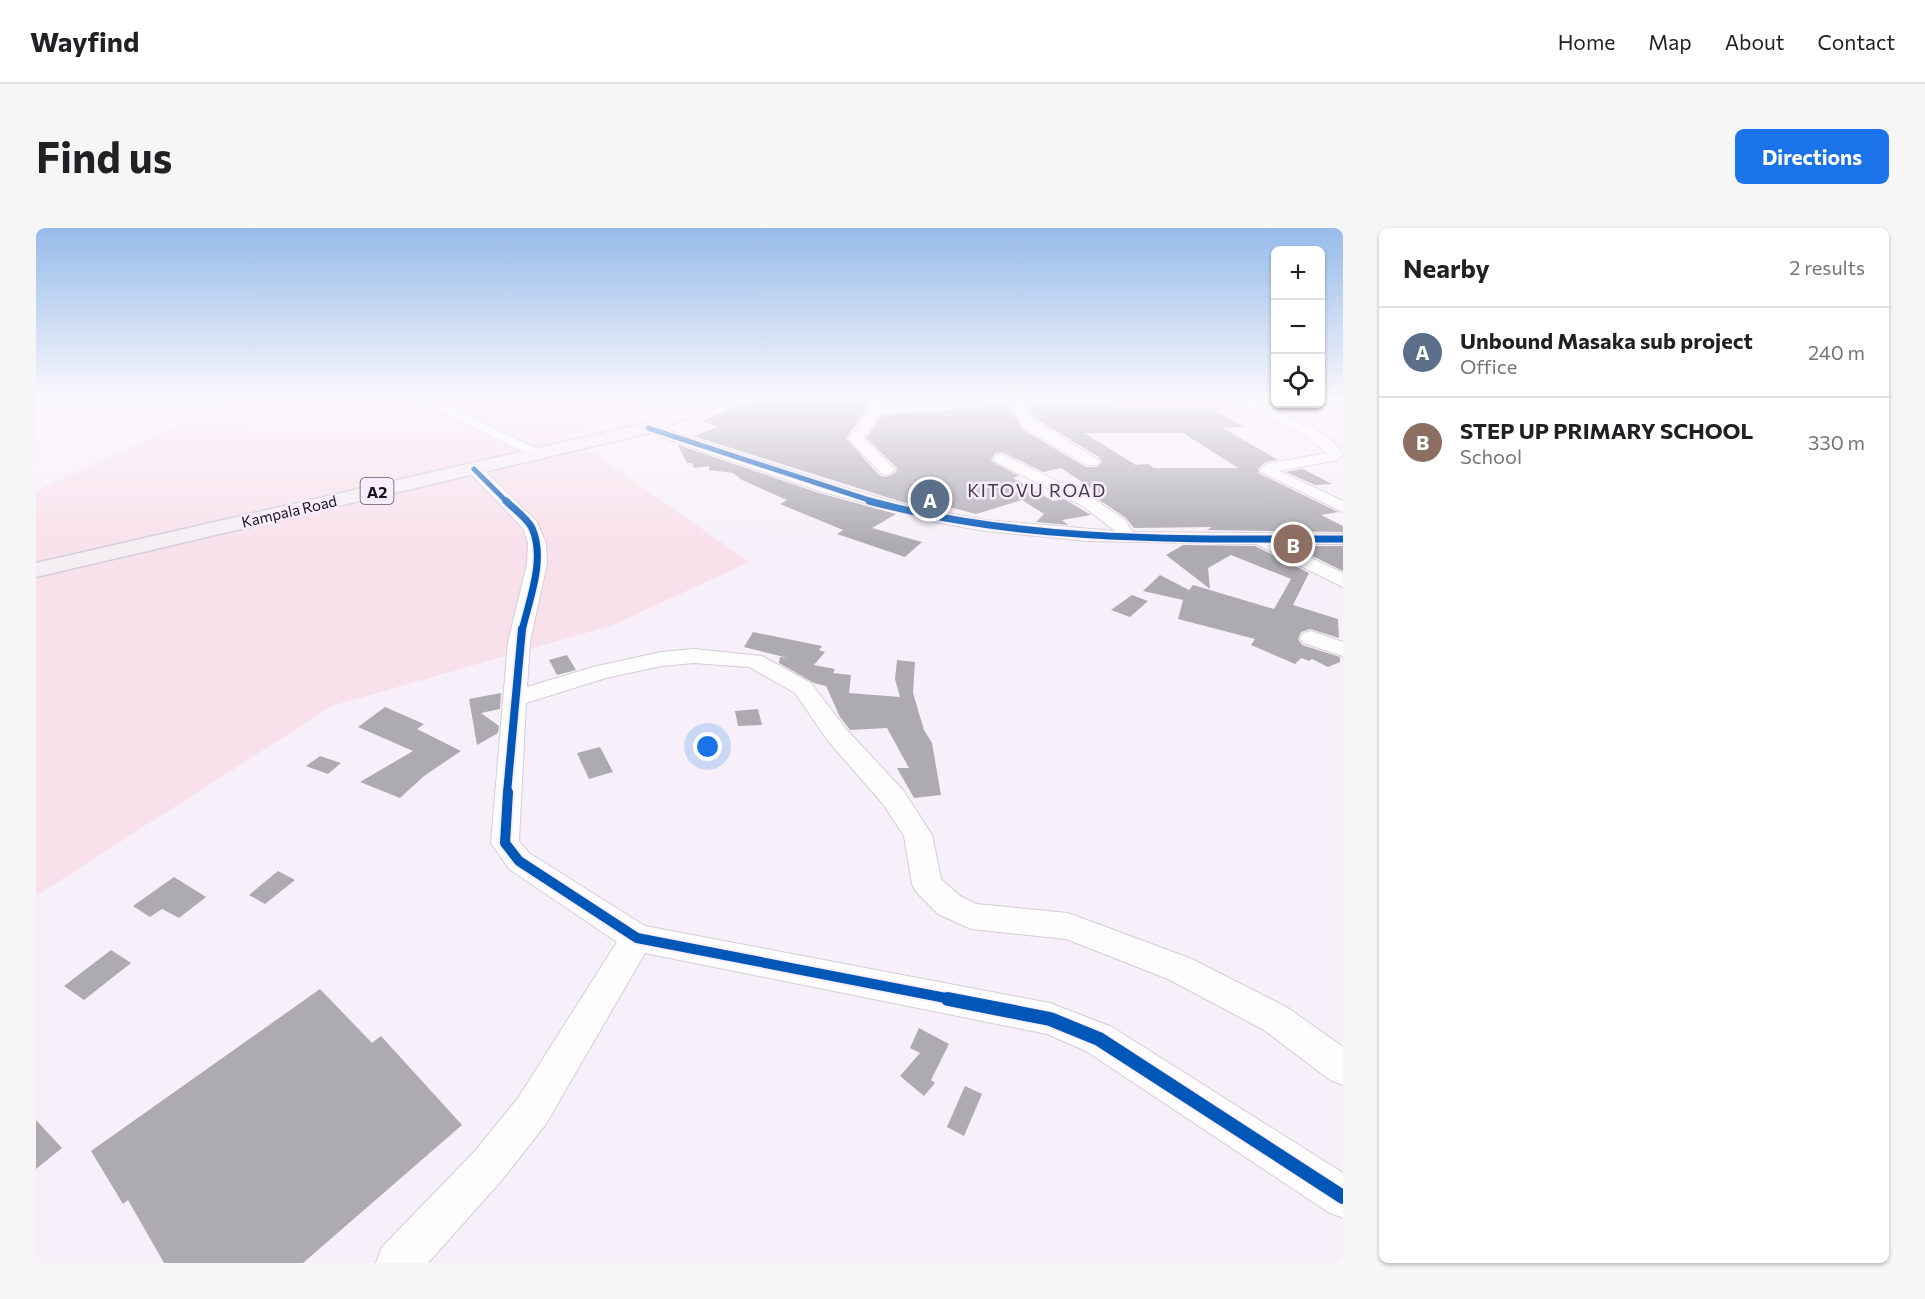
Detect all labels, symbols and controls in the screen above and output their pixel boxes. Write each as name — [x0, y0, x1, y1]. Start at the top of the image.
text: Wayfind — [30, 24, 139, 58]
text: Home — [1558, 29, 1615, 54]
text: Map — [1648, 29, 1692, 54]
text: About — [1725, 29, 1784, 54]
text: Contact — [1817, 29, 1895, 54]
button: Directions — [1735, 129, 1889, 184]
text: Find us — [36, 130, 172, 182]
map controls — [1271, 246, 1325, 408]
button: + — [1271, 246, 1325, 300]
text: Nearby — [1403, 252, 1490, 283]
text: 2 results — [1789, 255, 1865, 279]
button: − — [1271, 300, 1325, 354]
text: Unbound Masaka sub project — [1460, 327, 1753, 354]
text: A — [1415, 340, 1430, 364]
text: 240 m — [1808, 340, 1865, 364]
button: locate — [1271, 354, 1325, 408]
text: Office — [1460, 354, 1517, 378]
text: STEP UP PRIMARY SCHOOL — [1460, 417, 1753, 444]
text: B — [1416, 430, 1429, 454]
text: 330 m — [1808, 430, 1865, 454]
text: School — [1460, 444, 1522, 468]
pin: A — [910, 476, 950, 522]
road number: A2 — [360, 478, 394, 504]
district label: KITOVU ROAD — [967, 479, 1107, 501]
street label: Kampala Road — [240, 491, 338, 531]
pin: B — [1274, 522, 1312, 566]
your location — [693, 732, 722, 761]

